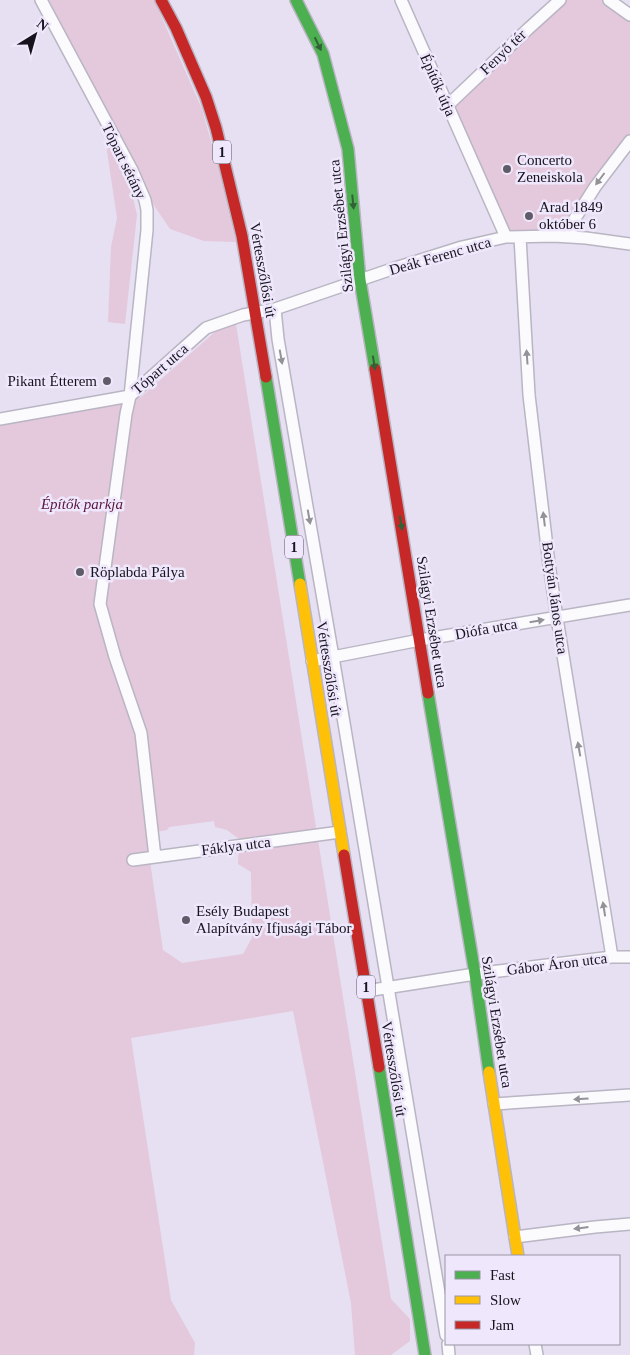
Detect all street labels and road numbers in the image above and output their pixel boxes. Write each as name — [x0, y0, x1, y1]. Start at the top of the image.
street label: Fenyő tér — [477, 26, 529, 78]
street label: Építők útja — [417, 51, 459, 119]
street label: Tópart sétány — [99, 121, 149, 202]
road number: 1 — [213, 140, 231, 163]
street label: Szilágyi Erzsébet utca — [326, 159, 356, 293]
street label: Vértesszőlősi út — [247, 221, 279, 320]
street label: Deák Ferenc utca — [387, 234, 493, 278]
street label: Tópart utca — [129, 340, 191, 398]
road number: 1 — [285, 536, 303, 558]
street label: Bottyán János utca — [539, 541, 571, 656]
street label: Szilágyi Erzsébet utca — [414, 555, 450, 689]
street label: Diófa utca — [454, 616, 519, 642]
street label: Vértesszőlősi út — [314, 620, 345, 719]
street label: Fáklya utca — [201, 834, 272, 858]
street label: Gábor Áron utca — [506, 950, 608, 978]
street label: Szilágyi Erzsébet utca — [479, 955, 515, 1089]
road number: 1 — [357, 976, 375, 999]
street label: Vértesszőlősi út — [379, 1020, 410, 1119]

